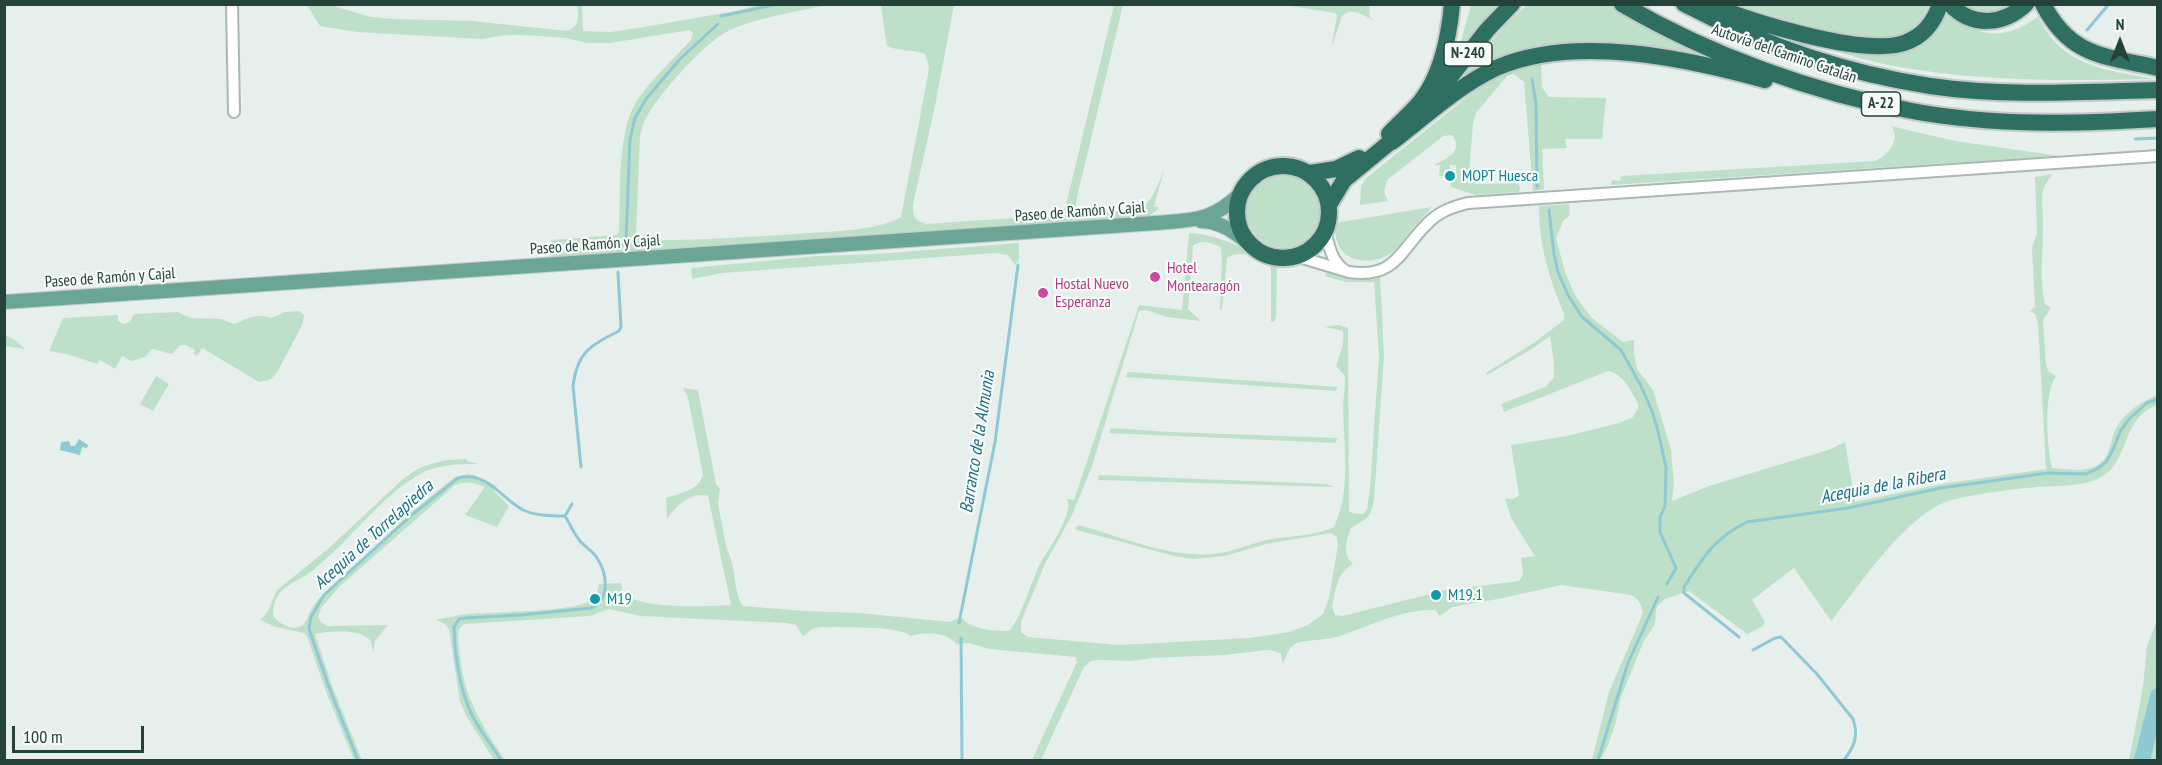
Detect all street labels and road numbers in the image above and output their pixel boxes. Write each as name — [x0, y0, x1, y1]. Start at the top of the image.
street label: Autovía del Camino Catalán — [1709, 20, 1859, 88]
road number: N-240 — [1444, 42, 1492, 66]
road number: A-22 — [1862, 92, 1900, 116]
street label: Paseo de Ramón y Cajal — [1014, 198, 1146, 226]
street label: Paseo de Ramón y Cajal — [529, 231, 661, 259]
street label: Paseo de Ramón y Cajal — [44, 264, 176, 292]

